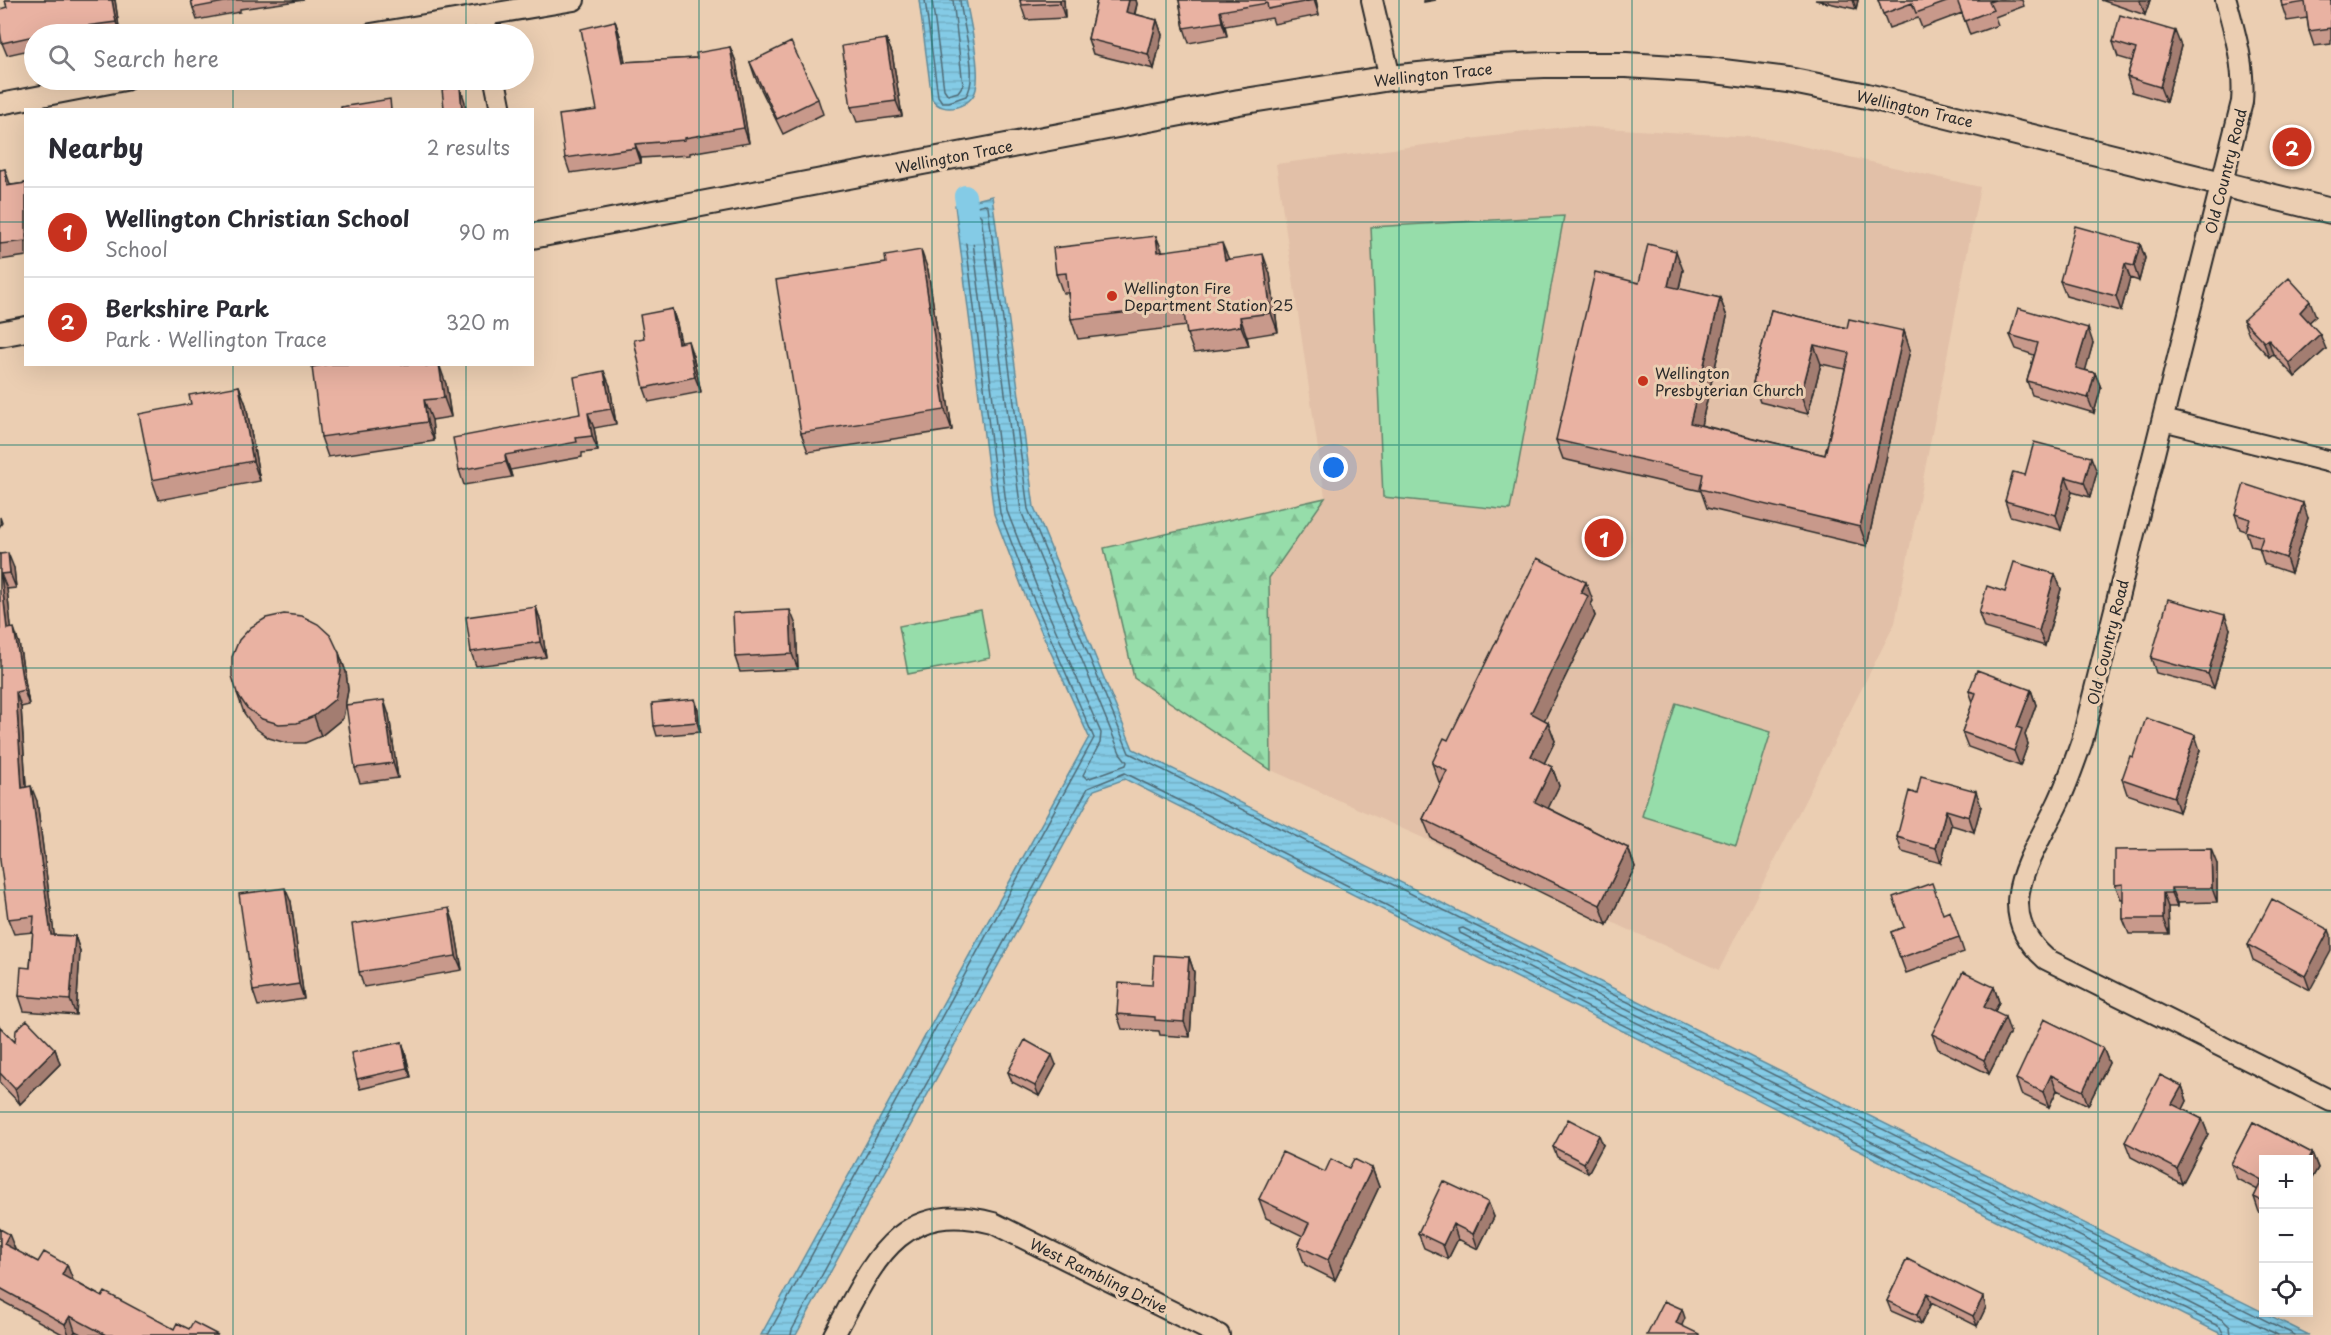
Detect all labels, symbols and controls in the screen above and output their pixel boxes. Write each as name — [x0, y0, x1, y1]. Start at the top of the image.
search box — [24, 24, 534, 90]
icon: search — [45, 41, 78, 74]
text: Search here — [93, 41, 219, 74]
street label: Wellington Trace — [1373, 56, 1493, 92]
street label: Wellington Trace — [1854, 83, 1976, 133]
street label: Old Country Road — [2198, 106, 2252, 236]
pin: 2 — [2272, 124, 2312, 170]
text: Nearby — [48, 128, 143, 167]
text: 2 results — [427, 132, 510, 162]
street label: Wellington Trace — [893, 133, 1015, 179]
text: Wellington Christian School — [105, 201, 409, 234]
text: 1 — [63, 217, 72, 247]
text: 90 m — [459, 217, 510, 247]
text: School — [105, 234, 168, 264]
place label: Wellington Fire Department Station 25 — [1124, 276, 1293, 316]
marker: Wellington Fire Department Station 25 — [1105, 289, 1119, 303]
text: Berkshire Park — [105, 291, 269, 324]
text: 2 — [60, 307, 75, 337]
text: 320 m — [446, 307, 510, 337]
text: Park · Wellington Trace — [105, 324, 327, 354]
place label: Wellington Presbyterian Church — [1655, 361, 1804, 401]
marker: Wellington Presbyterian Church — [1636, 374, 1650, 388]
your location — [1319, 453, 1348, 482]
pin: 1 — [1584, 516, 1624, 560]
street label: Old Country Road — [2080, 577, 2134, 707]
map controls — [2259, 1155, 2313, 1317]
button: + — [2259, 1155, 2313, 1209]
button: − — [2259, 1209, 2313, 1263]
street label: West Rambling Drive — [1026, 1232, 1172, 1318]
button: locate — [2259, 1263, 2313, 1317]

